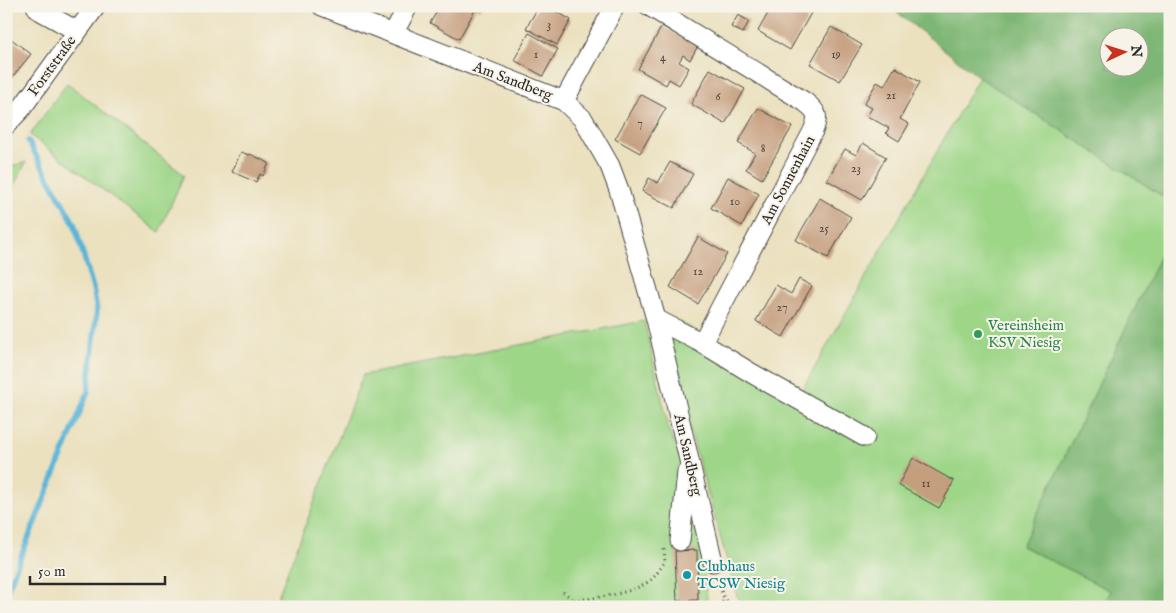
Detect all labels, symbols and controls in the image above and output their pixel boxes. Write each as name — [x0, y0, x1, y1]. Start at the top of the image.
house number: 3 — [547, 17, 551, 32]
north arrow — [1098, 28, 1148, 78]
street label: Forststraße — [24, 32, 80, 100]
text: N — [1127, 43, 1145, 58]
house number: 1 — [534, 47, 538, 62]
house number: 19 — [831, 47, 841, 62]
house number: 4 — [660, 50, 666, 65]
street label: Am Sandberg — [470, 57, 556, 105]
house number: 21 — [886, 88, 896, 103]
house number: 6 — [715, 89, 721, 104]
house number: 7 — [637, 116, 643, 131]
street label: Am Sonnenhain — [756, 132, 819, 229]
house number: 8 — [761, 141, 766, 156]
house number: 23 — [851, 161, 861, 176]
house number: 10 — [730, 194, 740, 209]
house number: 25 — [819, 221, 830, 236]
house number: 12 — [693, 264, 703, 279]
house number: 27 — [776, 300, 788, 315]
place label: Vereinsheim KSV Niesig — [987, 316, 1064, 352]
marker: Vereinsheim KSV Niesig — [972, 328, 984, 340]
street label: Am Sandberg — [669, 411, 707, 499]
house number: 11 — [922, 476, 930, 491]
scale bar — [30, 553, 165, 585]
place label: Clubhaus TCSW Niesig — [697, 557, 786, 593]
text: 50 m — [38, 562, 66, 581]
marker: Clubhaus TCSW Niesig — [681, 569, 693, 581]

